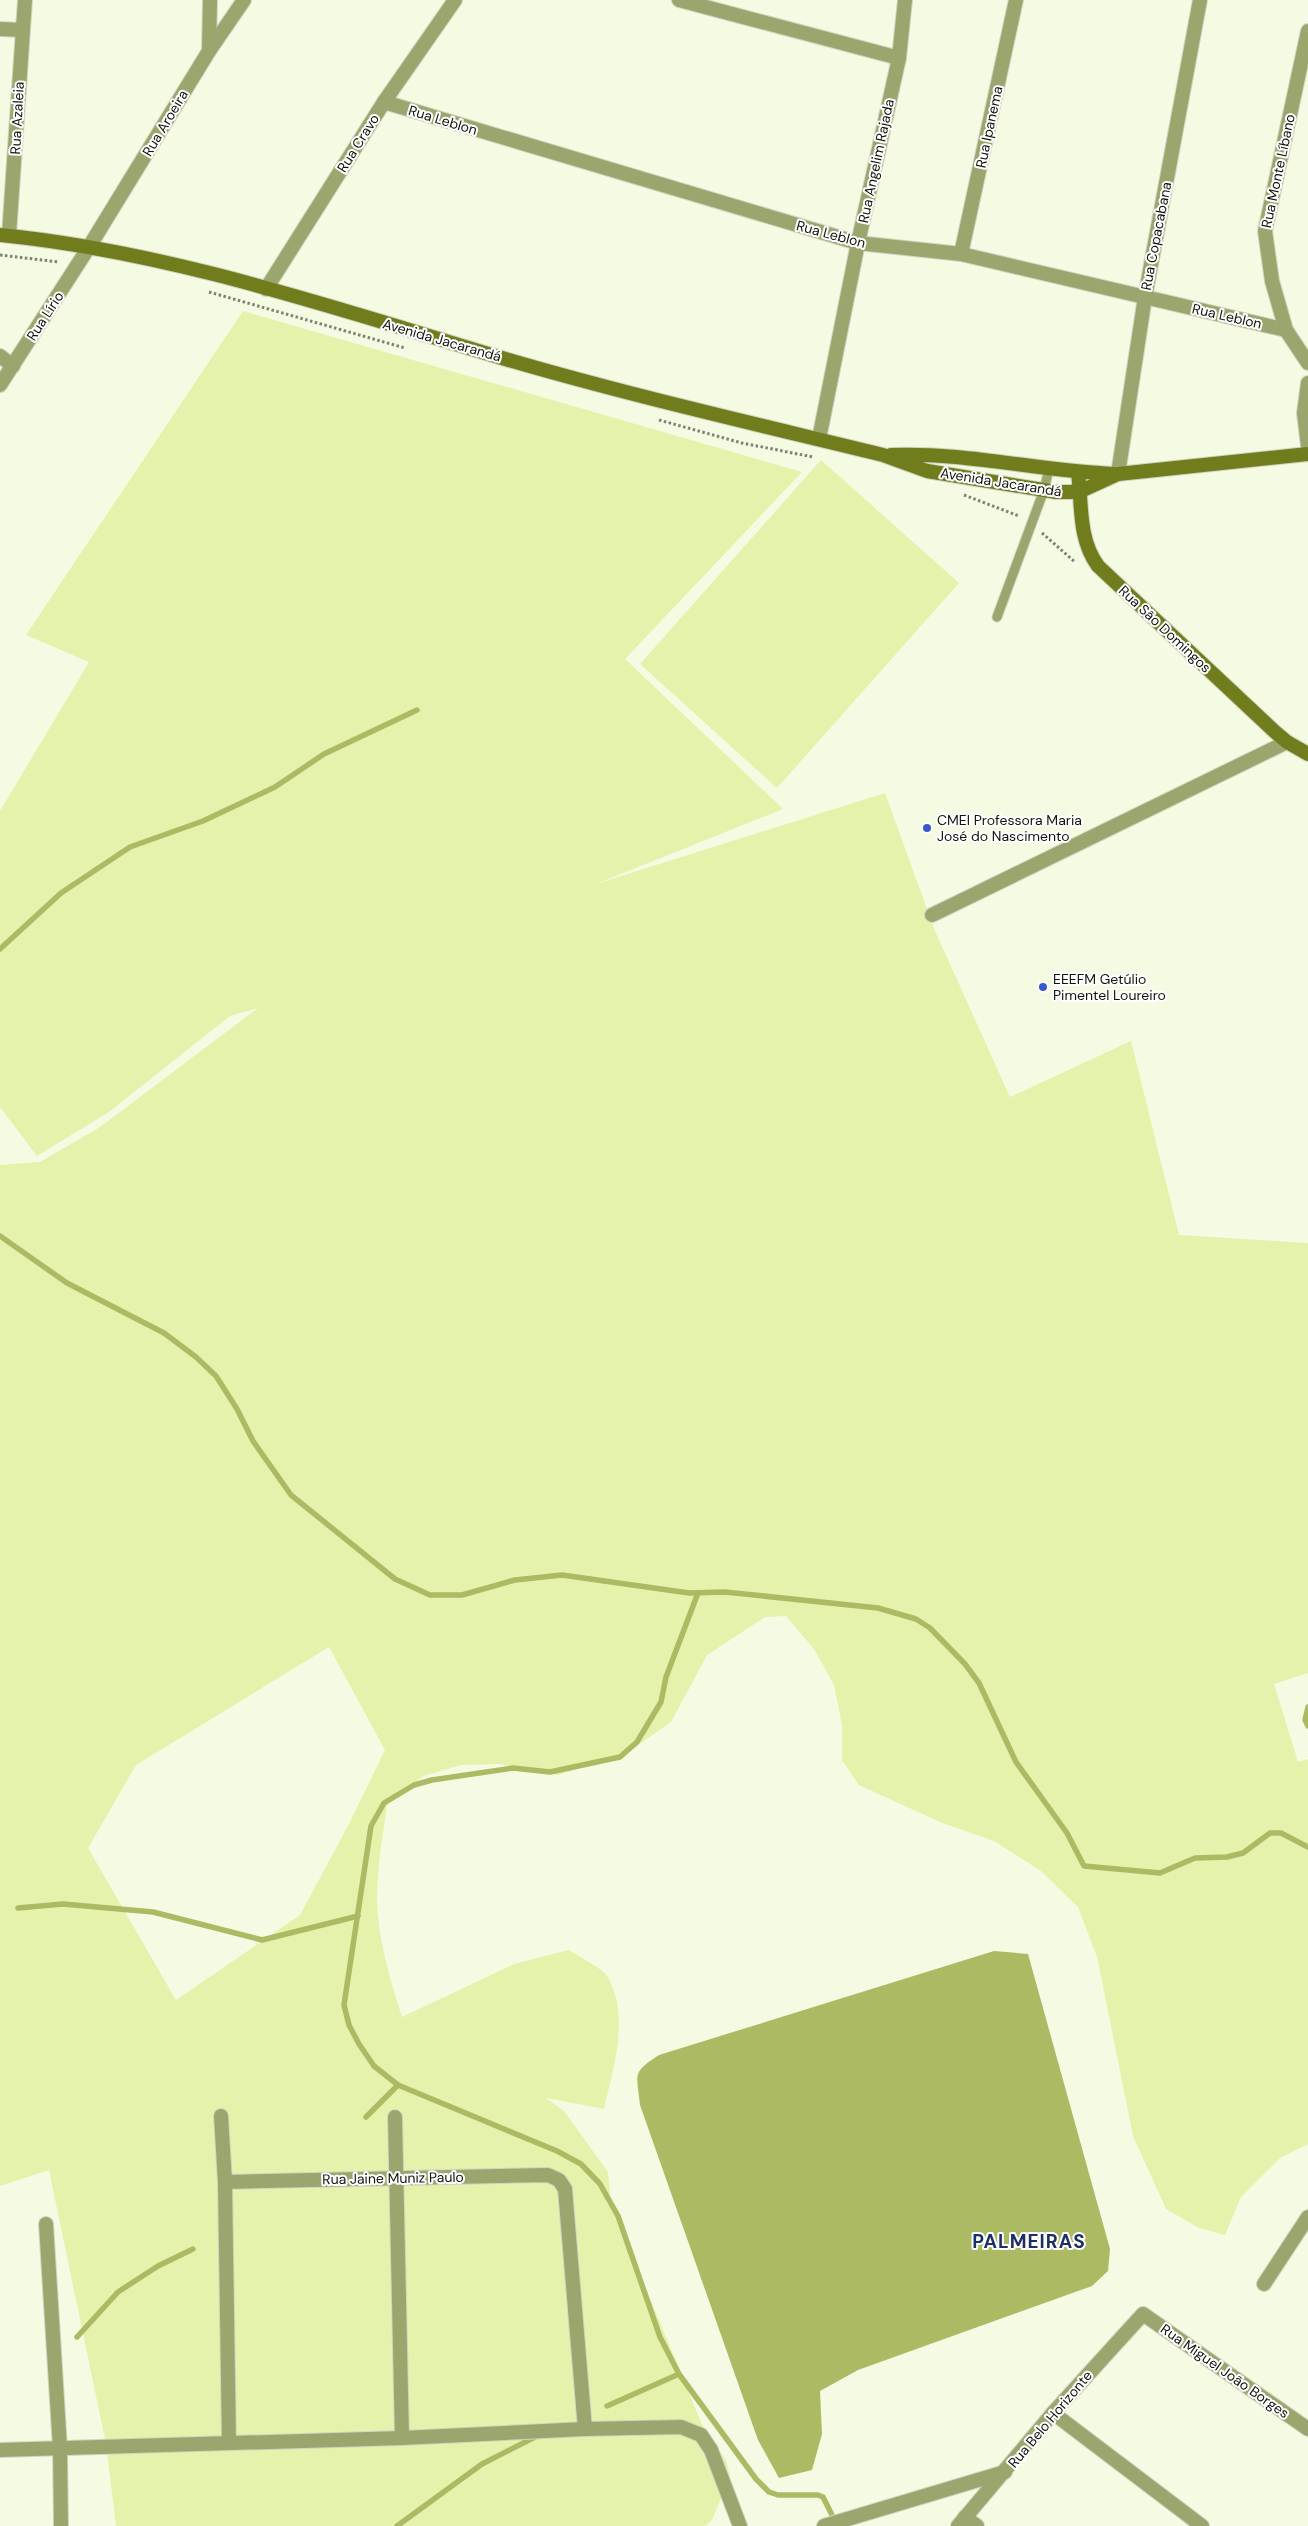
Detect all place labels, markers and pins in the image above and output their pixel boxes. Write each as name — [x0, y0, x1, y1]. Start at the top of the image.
place label: CMEI Professora Maria José do Nascimento — [937, 811, 1082, 845]
marker: CMEI Professora Maria José do Nascimento — [921, 822, 933, 834]
place label: EEEFM Getúlio Pimentel Loureiro — [1053, 970, 1166, 1004]
marker: EEEFM Getúlio Pimentel Loureiro — [1037, 981, 1049, 993]

